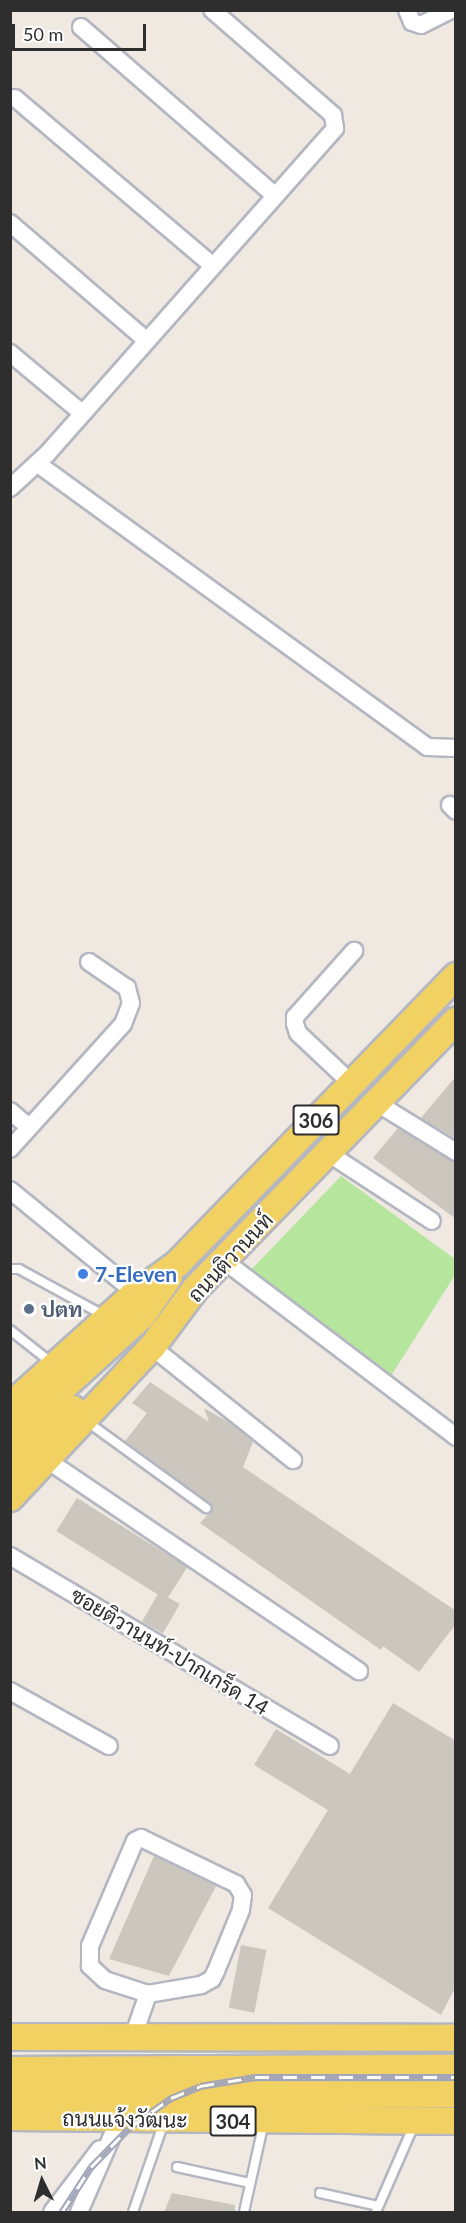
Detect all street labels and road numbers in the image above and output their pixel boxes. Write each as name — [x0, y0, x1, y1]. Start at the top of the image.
road number: 306 — [292, 1103, 340, 1137]
street label: ถนนติวานนท์ — [182, 1207, 278, 1307]
street label: ซอยติวานนท์-ปากเกร็ด 14 — [67, 1582, 273, 1720]
road number: 304 — [209, 2104, 257, 2138]
street label: ถนนแจ้งวัฒนะ — [62, 2105, 188, 2133]

